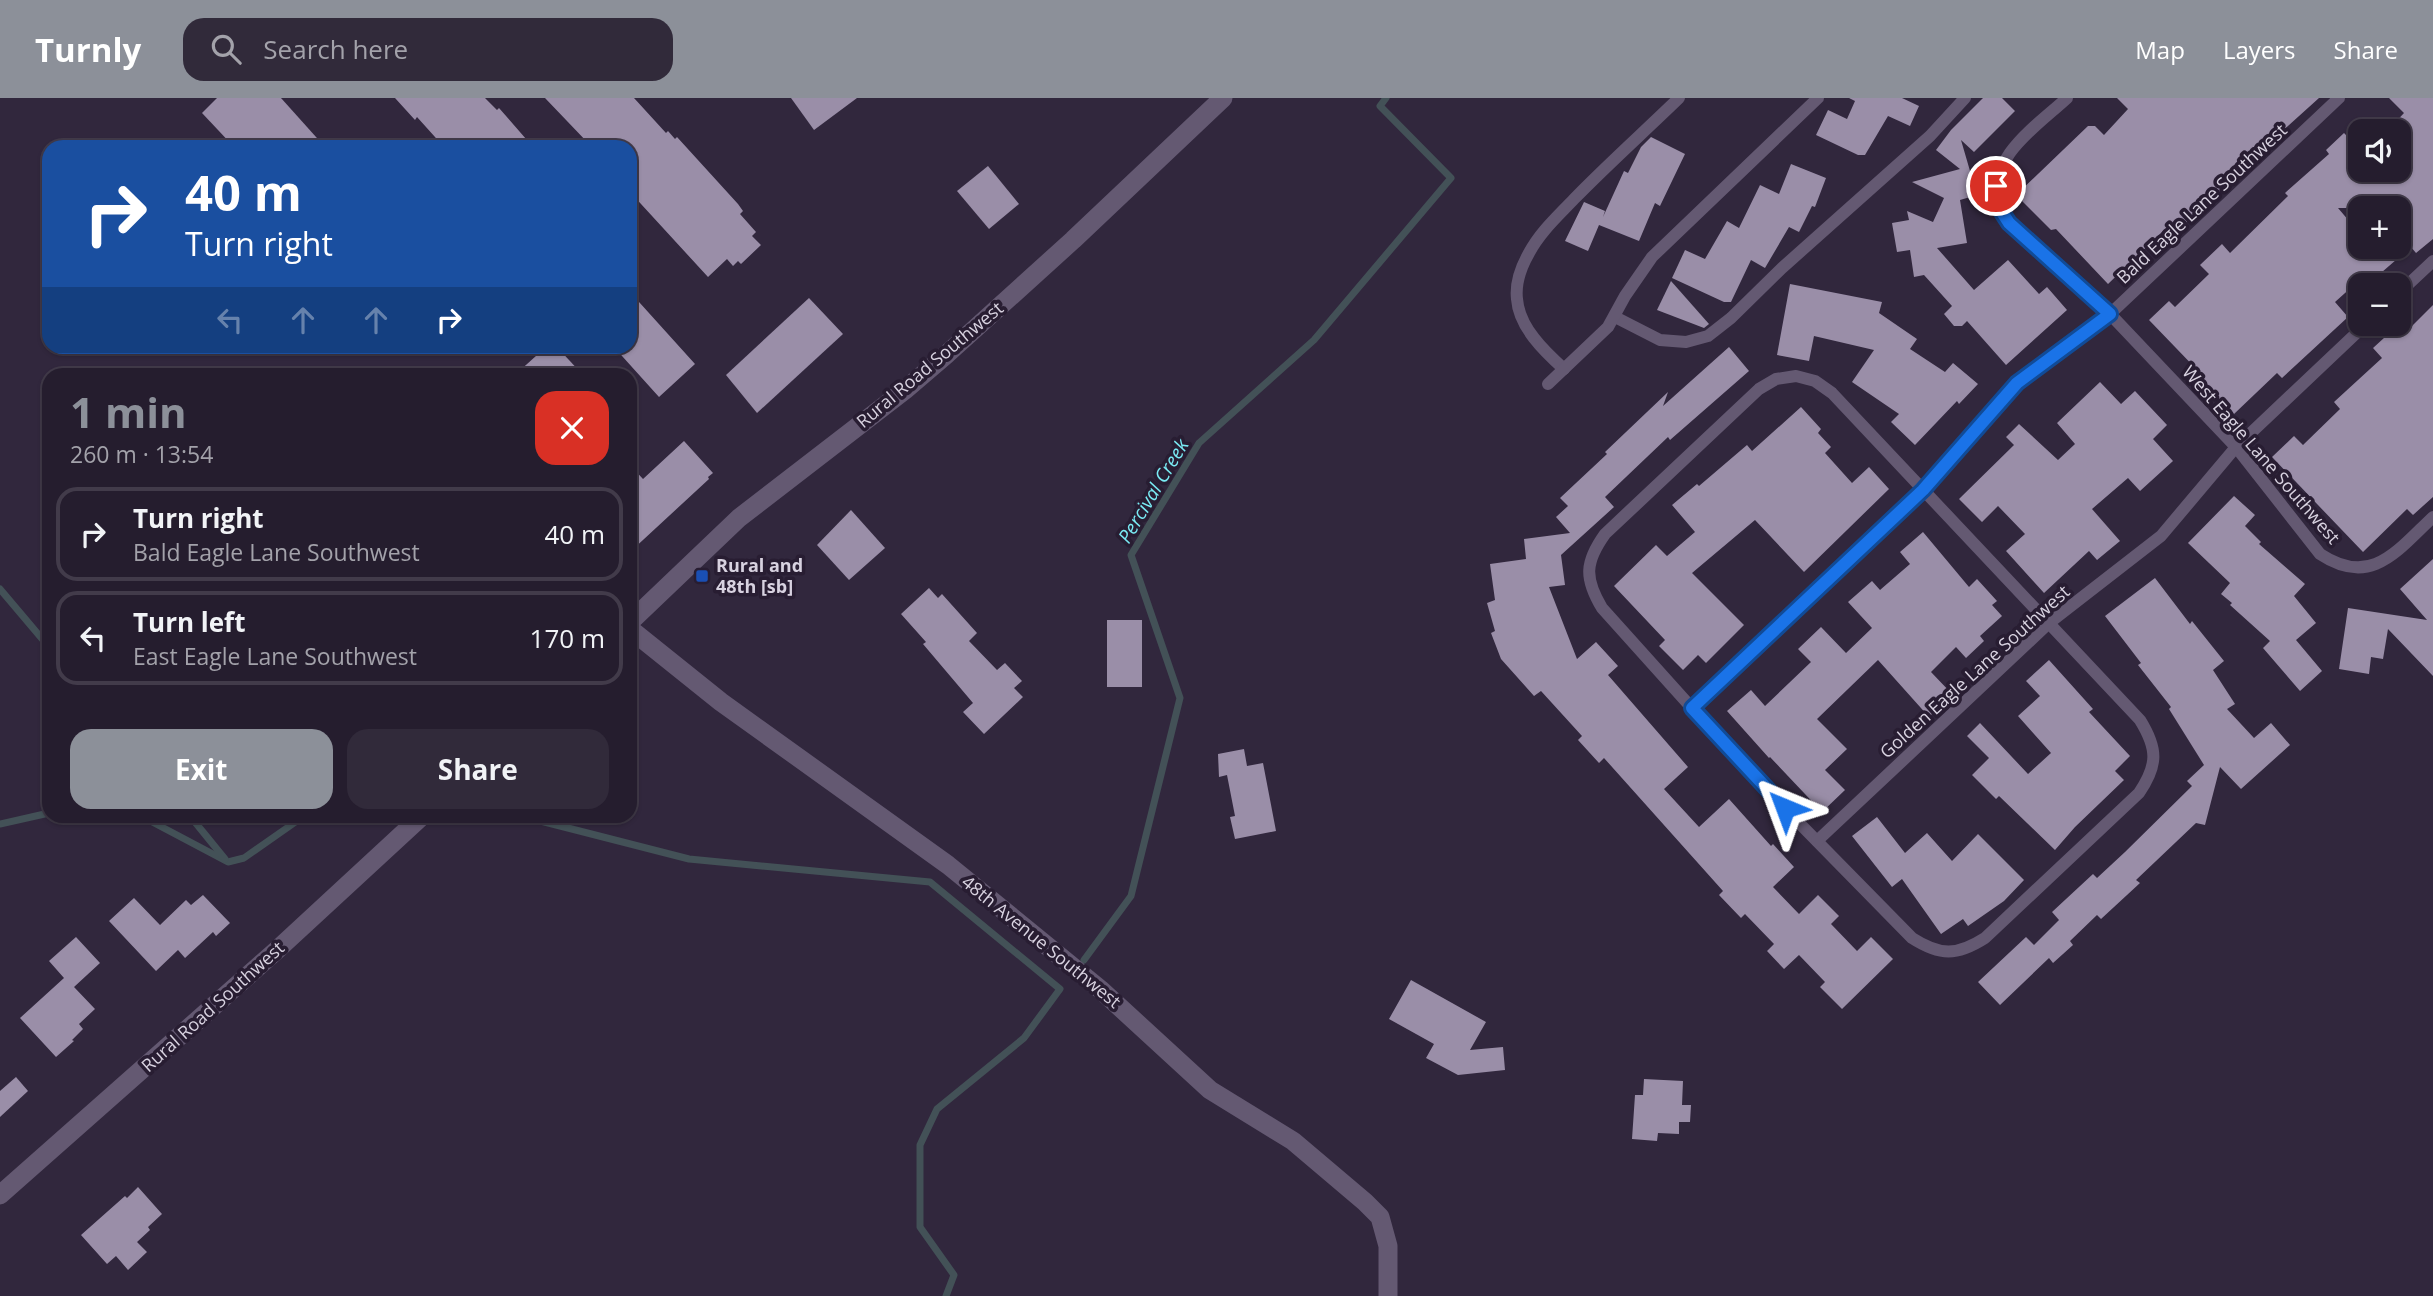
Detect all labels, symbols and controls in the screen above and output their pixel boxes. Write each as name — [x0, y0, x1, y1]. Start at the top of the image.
search box — [183, 18, 673, 81]
text: Turnly — [35, 27, 141, 72]
icon: search — [207, 30, 245, 68]
text: Search here — [263, 31, 408, 67]
text: Map — [2135, 33, 2185, 66]
text: Layers — [2223, 33, 2296, 66]
text: Share — [2334, 33, 2398, 66]
street label: Bald Eagle Lane Southwest — [2111, 118, 2292, 289]
map controls — [2348, 119, 2411, 336]
button: sound — [2348, 119, 2411, 182]
pin — [1966, 156, 2026, 216]
text: 40 m — [185, 159, 302, 225]
icon: arrive — [1977, 167, 2015, 205]
icon: right — [70, 168, 161, 259]
button: + — [2348, 196, 2411, 259]
text: Turn right — [185, 222, 333, 265]
button: − — [2348, 273, 2411, 336]
street label: Rural Road Southwest — [851, 296, 1008, 433]
icon: left — [211, 301, 249, 339]
icon: ahead — [284, 301, 322, 339]
icon: ahead — [357, 301, 395, 339]
icon: right — [430, 301, 468, 339]
street label: West Eagle Lane Southwest — [2178, 360, 2346, 549]
text: 1 min — [70, 383, 187, 440]
button: close — [535, 391, 609, 465]
water label: Percival Creek — [1112, 433, 1195, 548]
text: 260 m · 13:54 — [70, 438, 213, 470]
text: Turn right — [133, 500, 264, 536]
icon: right — [74, 515, 112, 553]
text: 40 m — [544, 516, 605, 552]
text: Bald Eagle Lane Southwest — [133, 536, 420, 568]
place label: Rural and 48th [sb] — [716, 553, 803, 598]
marker: Rural and 48th [sb] — [694, 568, 710, 584]
street label: Golden Eagle Lane Southwest — [1874, 579, 2074, 763]
text: Turn left — [133, 604, 245, 640]
icon: left — [74, 619, 112, 657]
text: 170 m — [530, 620, 605, 656]
text: East Eagle Lane Southwest — [133, 640, 417, 672]
button: Exit — [70, 729, 333, 809]
button: Share — [347, 729, 609, 809]
position arrow — [1748, 771, 1822, 845]
street label: 48th Avenue Southwest — [957, 869, 1126, 1013]
street label: Rural Road Southwest — [136, 936, 289, 1077]

